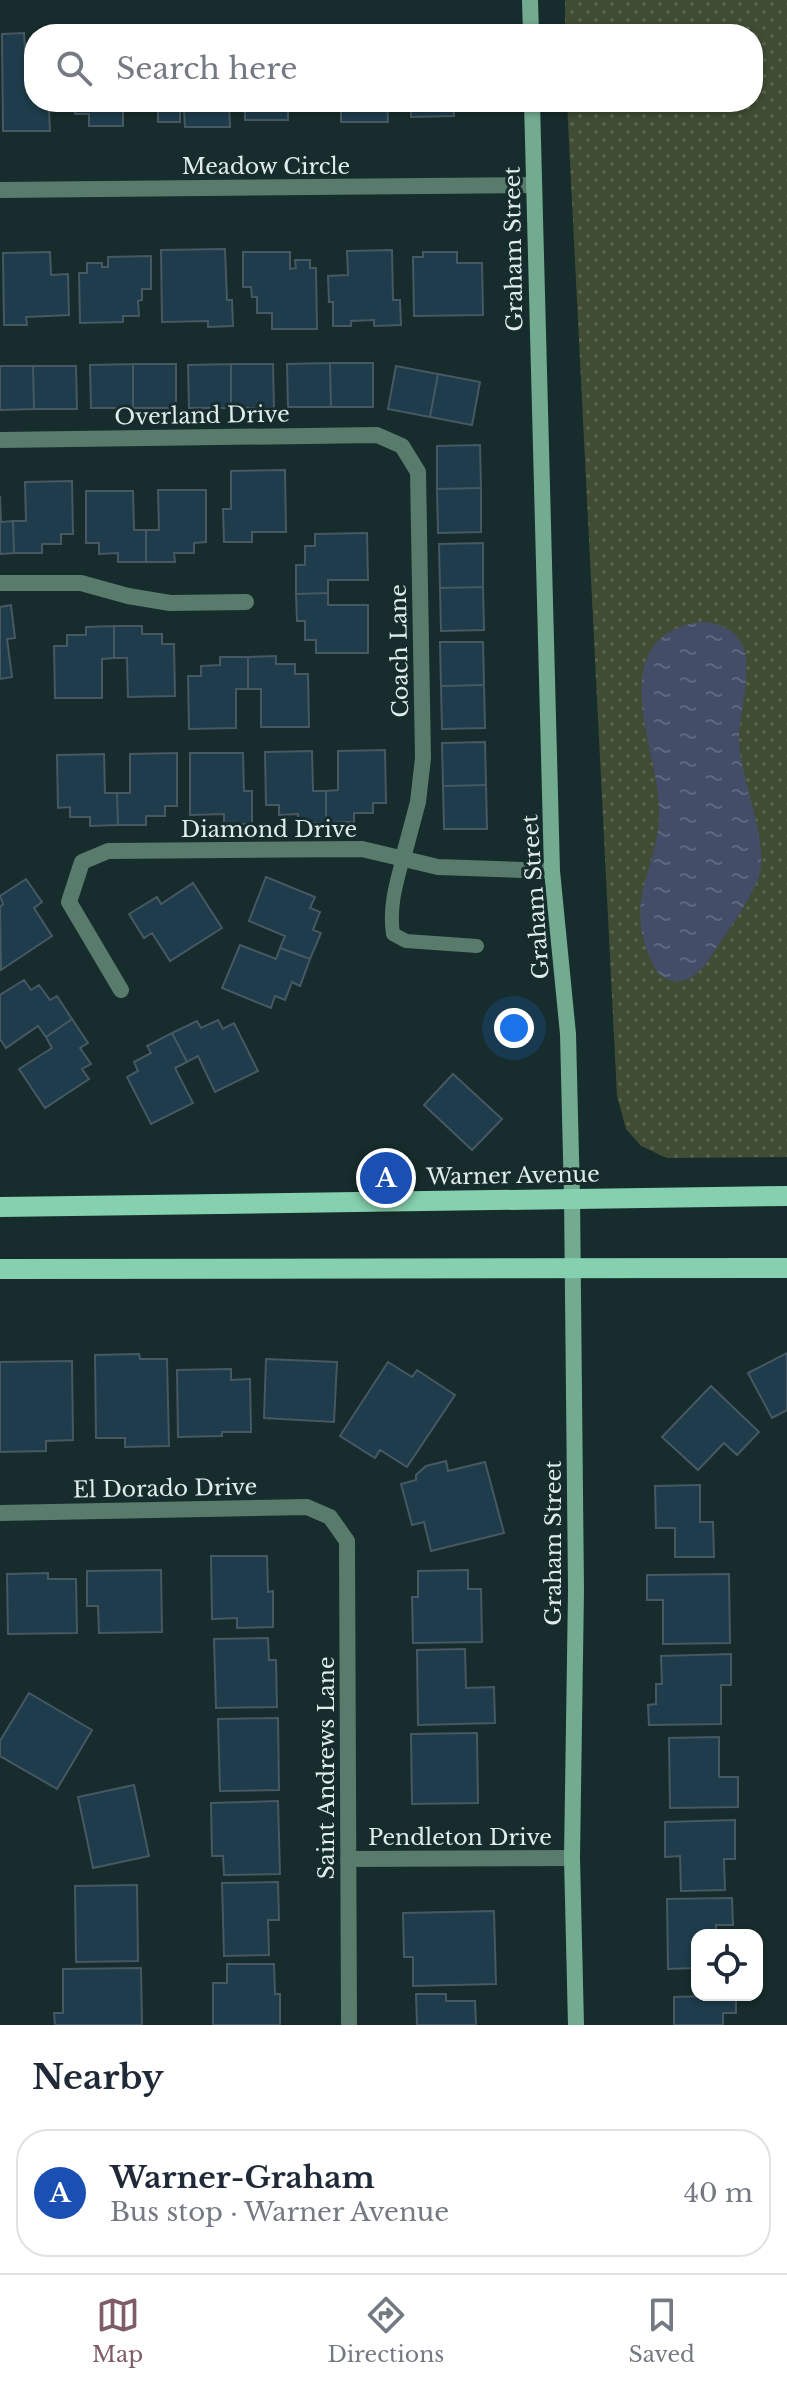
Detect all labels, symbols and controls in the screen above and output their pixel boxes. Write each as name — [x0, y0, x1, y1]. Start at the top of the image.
search box — [24, 24, 763, 112]
icon: search — [52, 46, 96, 90]
text: Search here — [116, 50, 297, 87]
street label: Meadow Circle — [182, 153, 350, 180]
street label: Graham Street — [499, 165, 528, 332]
street label: Overland Drive — [114, 400, 290, 431]
street label: Coach Lane — [385, 584, 414, 718]
street label: Graham Street — [516, 813, 555, 980]
street label: Diamond Drive — [181, 816, 357, 843]
your location — [494, 1008, 534, 1048]
pin: A — [360, 1148, 412, 1208]
street label: Warner Avenue — [425, 1160, 600, 1191]
street label: Graham Street — [540, 1460, 567, 1626]
street label: El Dorado Drive — [73, 1473, 257, 1504]
street label: Saint Andrews Lane — [313, 1656, 340, 1880]
street label: Pendleton Drive — [368, 1824, 552, 1851]
map controls — [691, 1929, 763, 2001]
button: locate — [691, 1929, 763, 2001]
text: Nearby — [32, 2056, 164, 2098]
text: Warner-Graham — [110, 2159, 375, 2196]
text: A — [49, 2177, 71, 2209]
text: 40 m — [684, 2177, 753, 2209]
text: Bus stop · Warner Avenue — [110, 2196, 449, 2228]
tab: Map — [92, 2293, 143, 2368]
tab: Directions — [327, 2293, 444, 2368]
tab: Saved — [629, 2293, 695, 2368]

